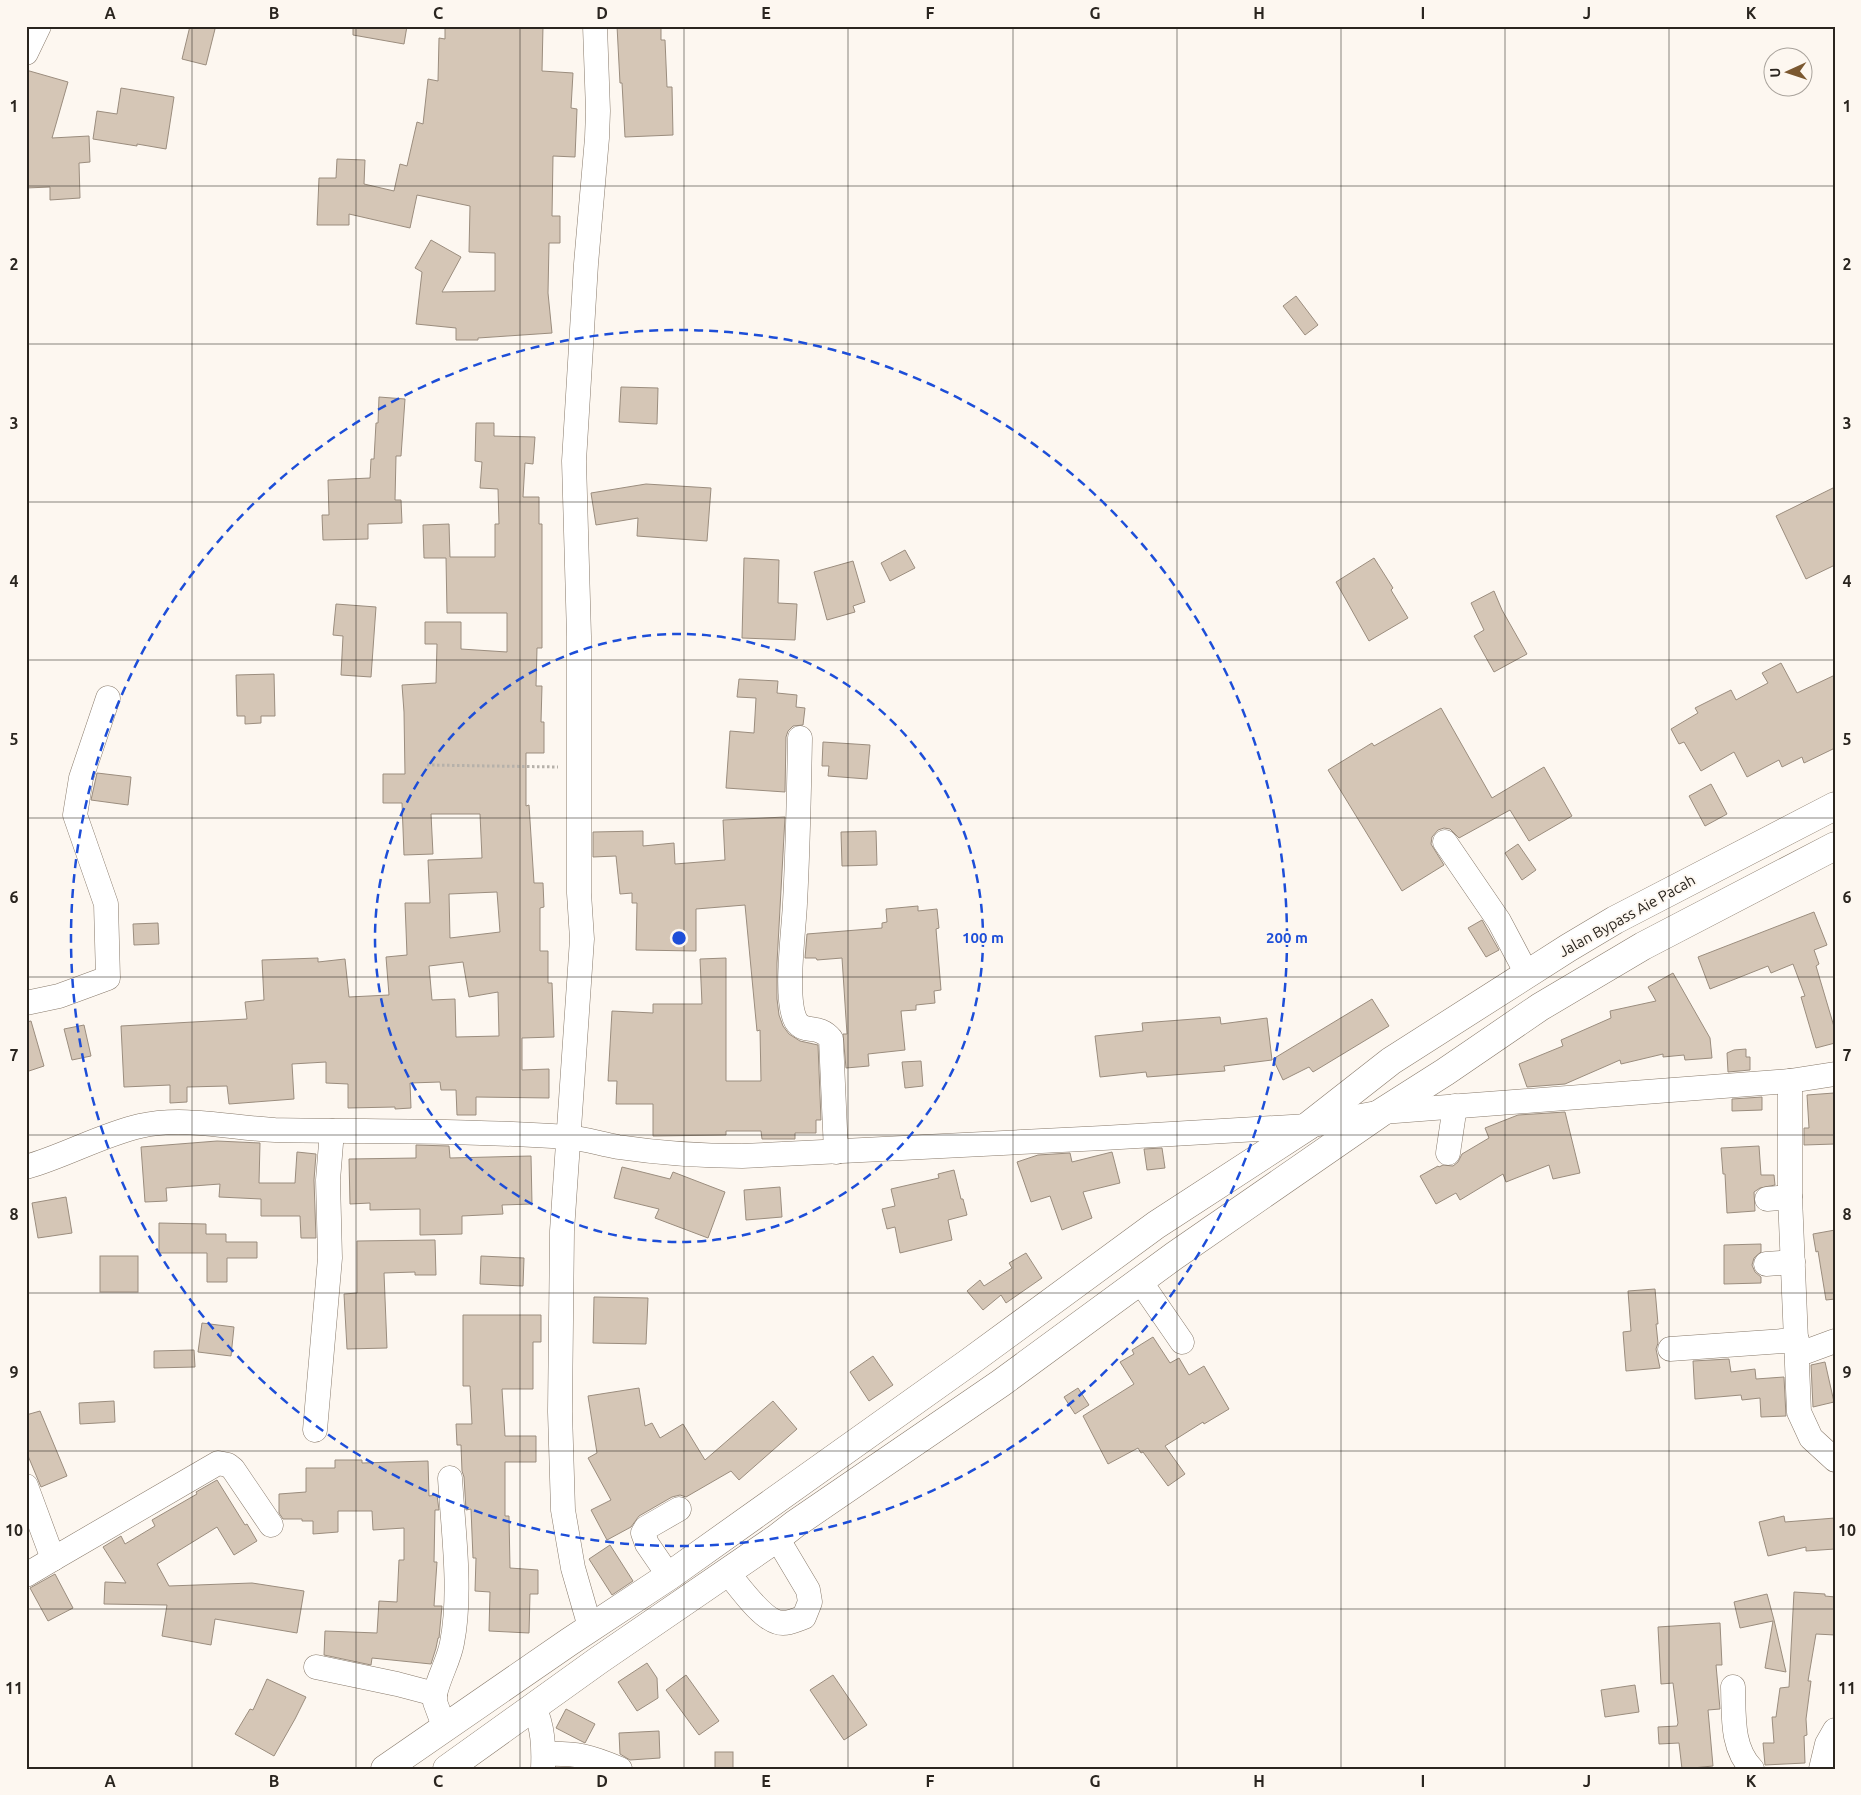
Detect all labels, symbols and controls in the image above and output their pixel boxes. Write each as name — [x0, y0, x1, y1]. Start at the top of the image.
text: A — [104, 4, 116, 22]
text: B — [269, 4, 279, 22]
text: C — [433, 4, 443, 22]
text: D — [596, 4, 608, 22]
text: E — [761, 4, 771, 22]
text: F — [926, 4, 935, 22]
text: G — [1089, 4, 1101, 22]
text: H — [1253, 4, 1265, 22]
text: I — [1421, 4, 1425, 22]
text: J — [1583, 4, 1591, 22]
text: K — [1746, 4, 1757, 22]
north arrow — [1764, 48, 1814, 98]
text: U — [1767, 67, 1783, 78]
text: 1 — [9, 97, 19, 115]
text: 1 — [1842, 97, 1852, 115]
text: 2 — [9, 255, 19, 273]
text: 2 — [1842, 255, 1852, 273]
text: 3 — [9, 414, 19, 432]
text: 3 — [1842, 414, 1852, 432]
text: 4 — [9, 572, 19, 590]
text: 4 — [1842, 572, 1852, 590]
text: 5 — [9, 730, 19, 748]
text: 5 — [1842, 730, 1852, 748]
street label: Jalan Bypass Aie Pacah — [1556, 871, 1698, 960]
text: 6 — [9, 888, 19, 906]
text: 6 — [1842, 888, 1852, 906]
centre of rings — [670, 929, 688, 947]
text: 100 m — [962, 929, 1004, 946]
text: 200 m — [1266, 929, 1308, 946]
text: 7 — [9, 1046, 19, 1064]
text: 7 — [1842, 1046, 1852, 1064]
text: 8 — [9, 1205, 19, 1223]
text: 8 — [1842, 1205, 1852, 1223]
text: 9 — [9, 1363, 19, 1381]
text: 9 — [1842, 1363, 1852, 1381]
text: 10 — [5, 1521, 23, 1539]
text: 10 — [1838, 1521, 1856, 1539]
text: 11 — [5, 1679, 23, 1697]
text: 11 — [1838, 1679, 1856, 1697]
text: A — [104, 1772, 116, 1790]
text: B — [269, 1772, 279, 1790]
text: C — [433, 1772, 443, 1790]
text: D — [596, 1772, 608, 1790]
text: E — [761, 1772, 771, 1790]
text: F — [926, 1772, 935, 1790]
text: G — [1089, 1772, 1101, 1790]
text: H — [1253, 1772, 1265, 1790]
text: I — [1421, 1772, 1425, 1790]
text: J — [1583, 1772, 1591, 1790]
text: K — [1746, 1772, 1757, 1790]

